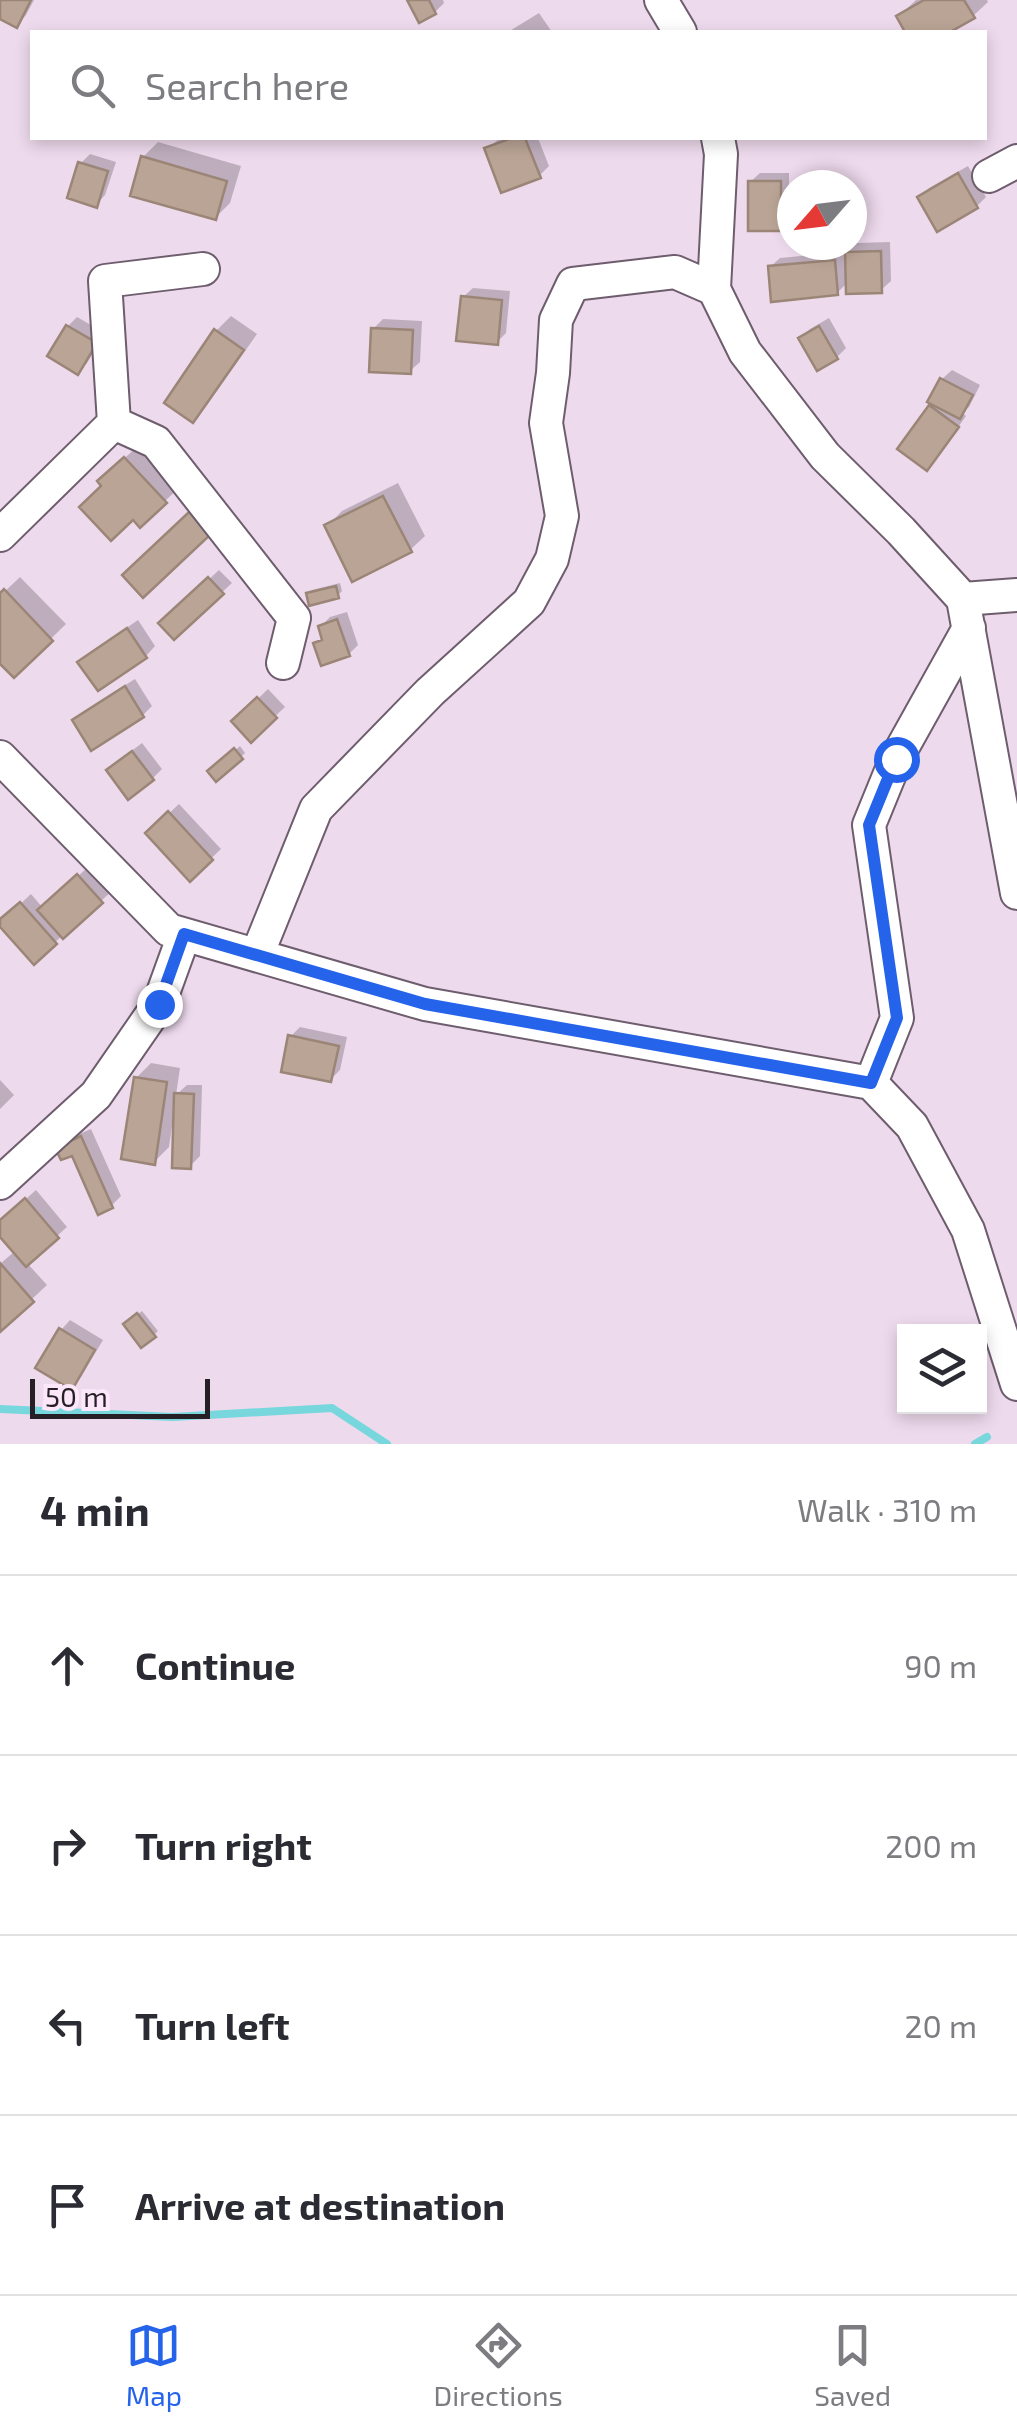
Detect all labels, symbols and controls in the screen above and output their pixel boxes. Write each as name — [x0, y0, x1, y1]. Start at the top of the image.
search box — [30, 30, 987, 140]
icon: search — [65, 58, 120, 113]
text: Search here — [145, 62, 349, 108]
north arrow — [777, 170, 867, 260]
route start — [874, 737, 920, 783]
route end — [137, 982, 183, 1028]
map controls — [897, 1324, 987, 1414]
button: layers — [897, 1324, 987, 1414]
scale bar — [30, 1374, 210, 1418]
text: 50 m — [45, 1379, 108, 1413]
text: 4 min — [40, 1484, 150, 1534]
text: Walk · 310 m — [797, 1490, 977, 1528]
icon: ahead — [40, 1638, 95, 1693]
text: Continue — [135, 1642, 295, 1688]
text: 90 m — [904, 1646, 977, 1684]
icon: right — [40, 1818, 95, 1873]
text: Turn right — [135, 1822, 312, 1868]
text: 200 m — [885, 1826, 977, 1864]
icon: left — [40, 1998, 95, 2053]
text: Turn left — [135, 2002, 290, 2048]
text: 20 m — [905, 2006, 977, 2044]
icon: arrive — [40, 2178, 95, 2233]
text: Arrive at destination — [135, 2182, 505, 2228]
tab: Map — [126, 2318, 182, 2412]
tab: Directions — [434, 2318, 563, 2412]
tab: Saved — [814, 2318, 891, 2412]

